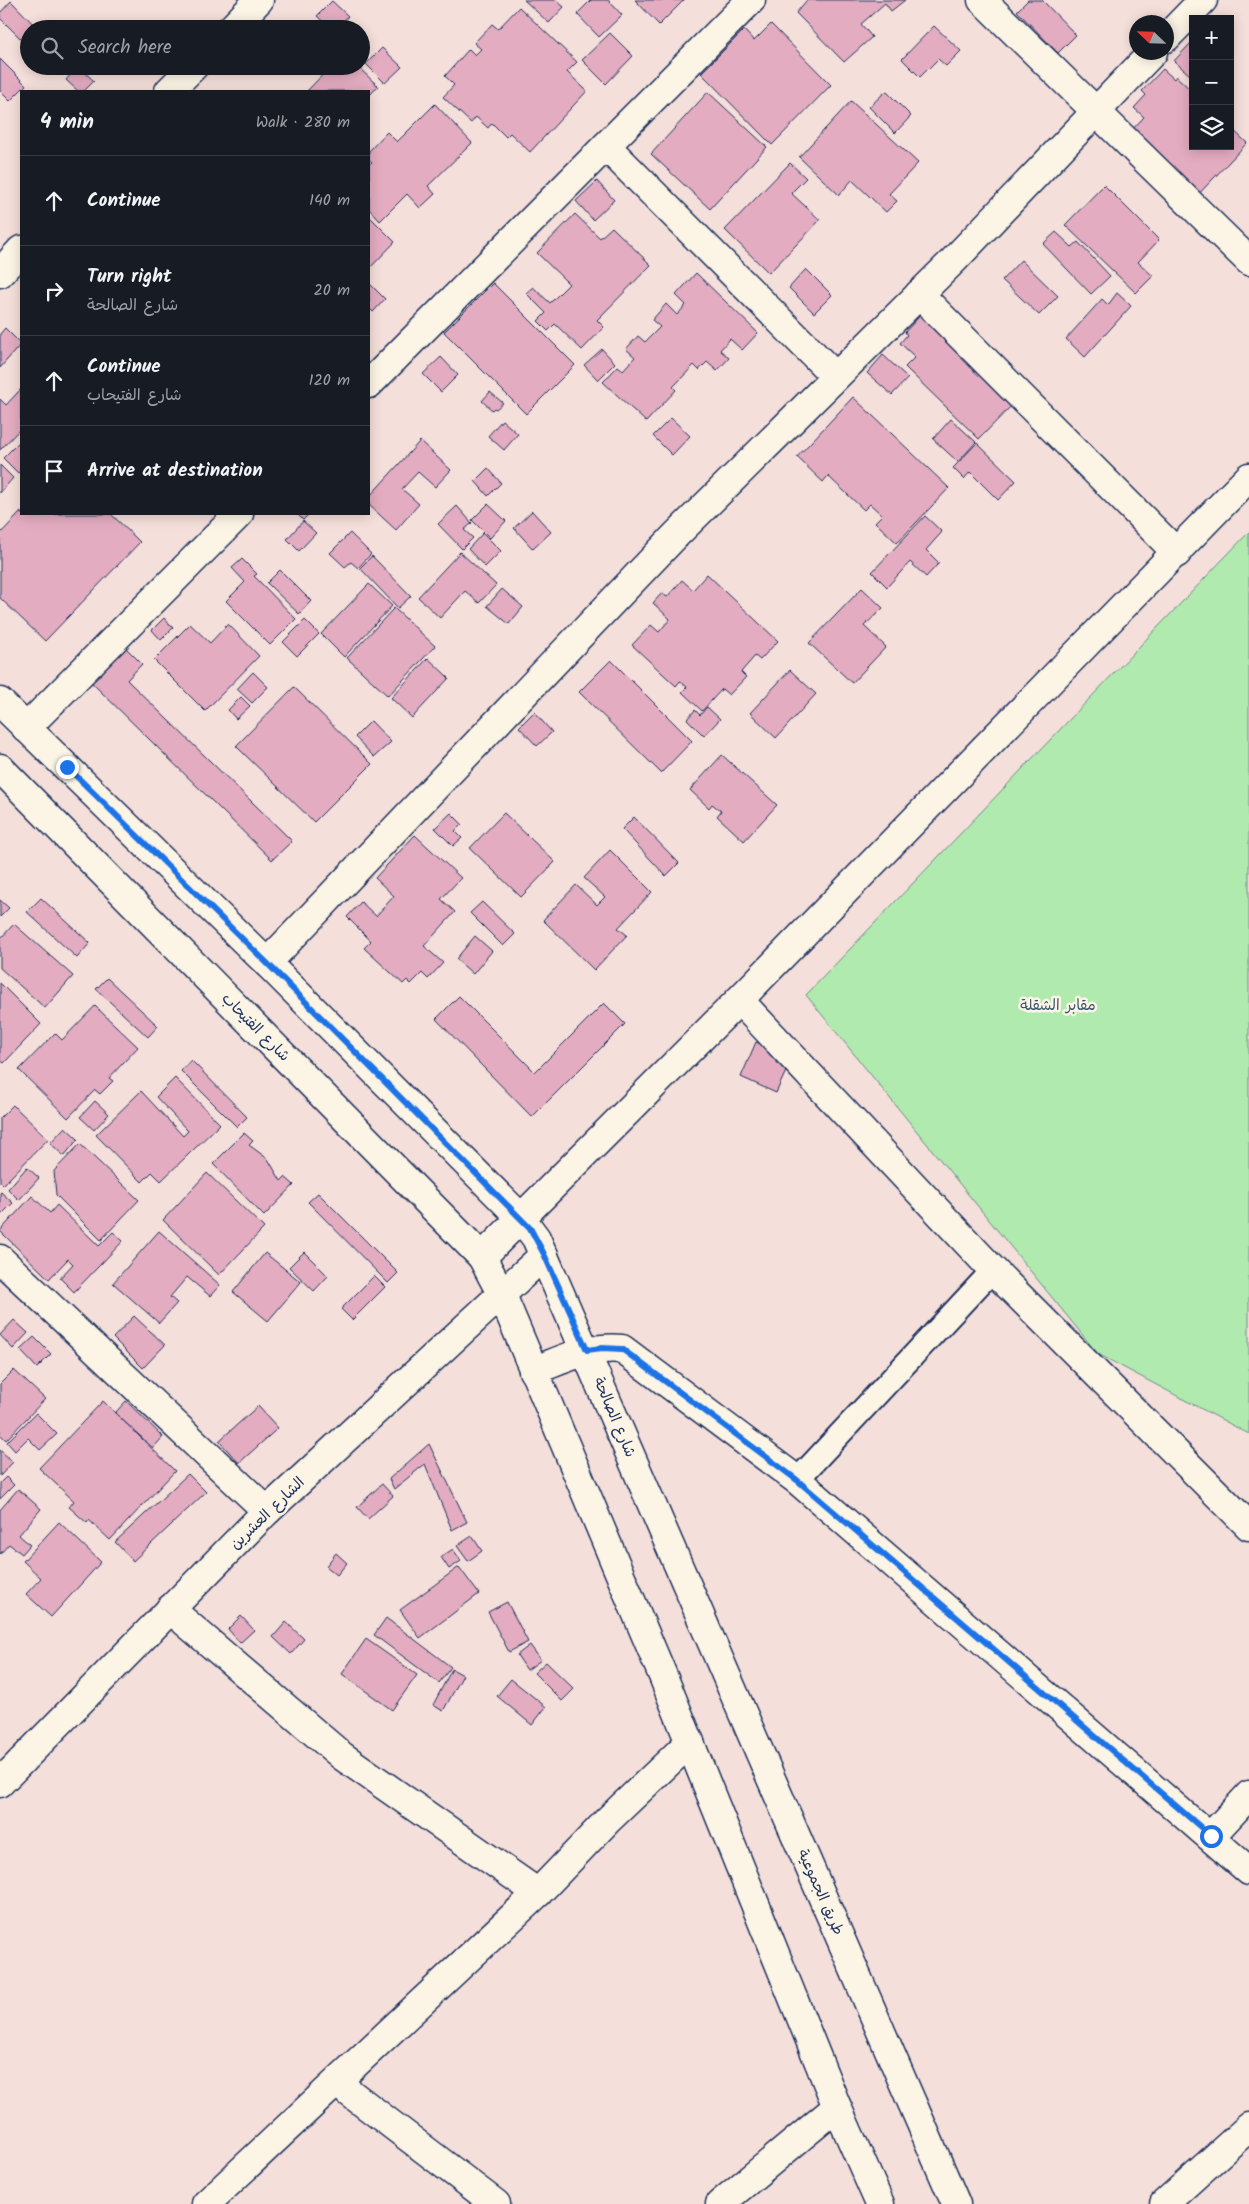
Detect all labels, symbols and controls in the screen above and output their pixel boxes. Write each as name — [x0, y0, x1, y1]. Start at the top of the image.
north arrow — [1129, 15, 1174, 60]
map controls — [1189, 15, 1234, 150]
button: + — [1189, 15, 1234, 60]
search box — [20, 20, 370, 75]
text: Search here — [78, 33, 172, 63]
icon: search — [38, 34, 66, 62]
button: − — [1189, 60, 1234, 105]
button: layers — [1189, 105, 1234, 150]
text: 4 min — [40, 106, 94, 139]
text: Walk · 280 m — [256, 110, 350, 135]
text: Continue — [87, 186, 160, 216]
icon: ahead — [40, 187, 68, 215]
text: 140 m — [309, 188, 350, 213]
text: Turn right — [87, 262, 172, 292]
icon: right — [40, 277, 68, 305]
text: 20 m — [314, 278, 350, 303]
text: شارع الصالحة — [87, 293, 178, 318]
text: Continue — [87, 352, 160, 382]
icon: ahead — [40, 367, 68, 395]
text: 120 m — [309, 368, 350, 393]
text: شارع الفتيحاب — [87, 383, 182, 408]
text: Arrive at destination — [87, 456, 263, 486]
icon: arrive — [40, 457, 68, 485]
route end — [56, 756, 79, 779]
street label: شارع الفتيحاب — [215, 988, 295, 1068]
park label: مقابر الشقلة — [1020, 994, 1096, 1018]
street label: شارع الصالحة — [586, 1373, 642, 1461]
street label: الشارع العشرين — [225, 1472, 311, 1556]
route start — [1200, 1825, 1223, 1848]
street label: طريق الجموعية — [790, 1845, 850, 1939]

